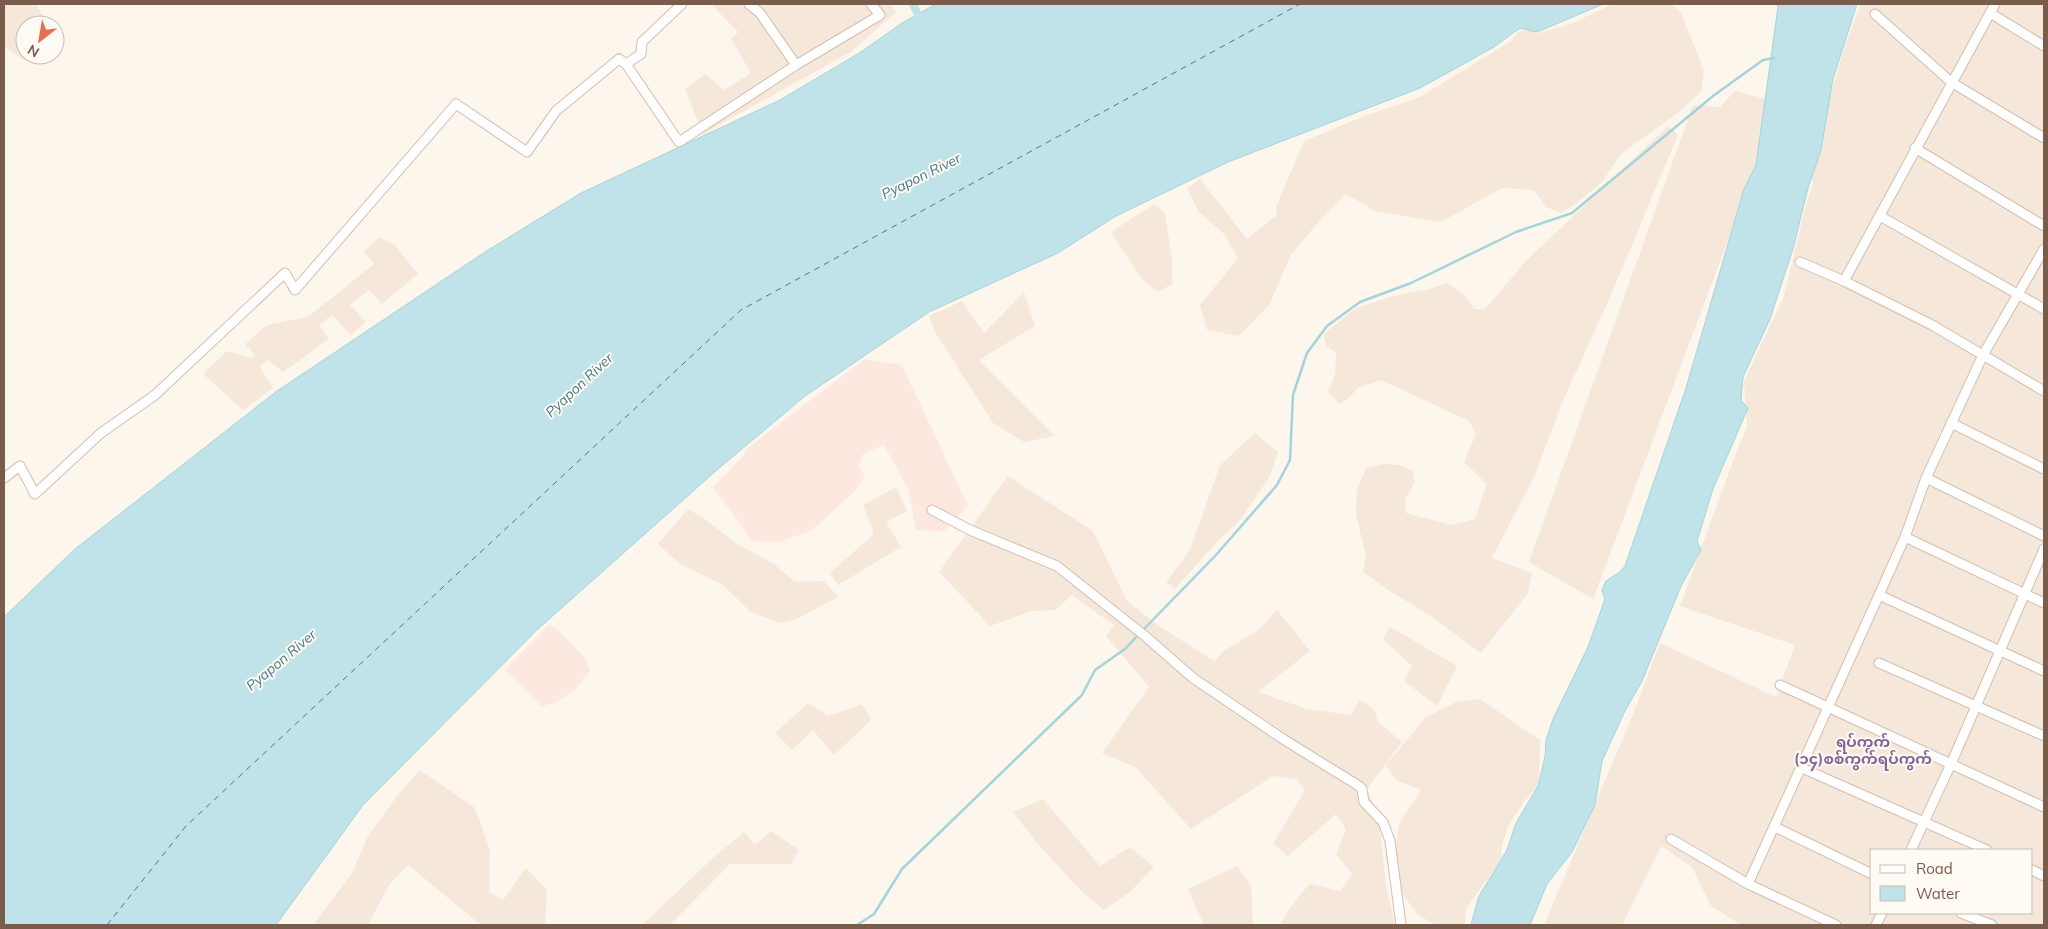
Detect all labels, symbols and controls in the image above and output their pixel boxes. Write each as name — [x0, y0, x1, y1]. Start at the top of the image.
north arrow — [15, 15, 65, 65]
text: N — [24, 41, 42, 62]
water label: Pyapon River — [878, 149, 964, 203]
water label: Pyapon River — [541, 348, 617, 421]
water label: Pyapon River — [242, 625, 320, 695]
district label: ရပ်ကွက် (၁၄)စစ်ကွက်ရပ်ကွက် — [1794, 732, 1932, 771]
legend — [1870, 849, 2033, 914]
text: Road — [1916, 859, 1953, 878]
text: Water — [1916, 884, 1960, 903]

